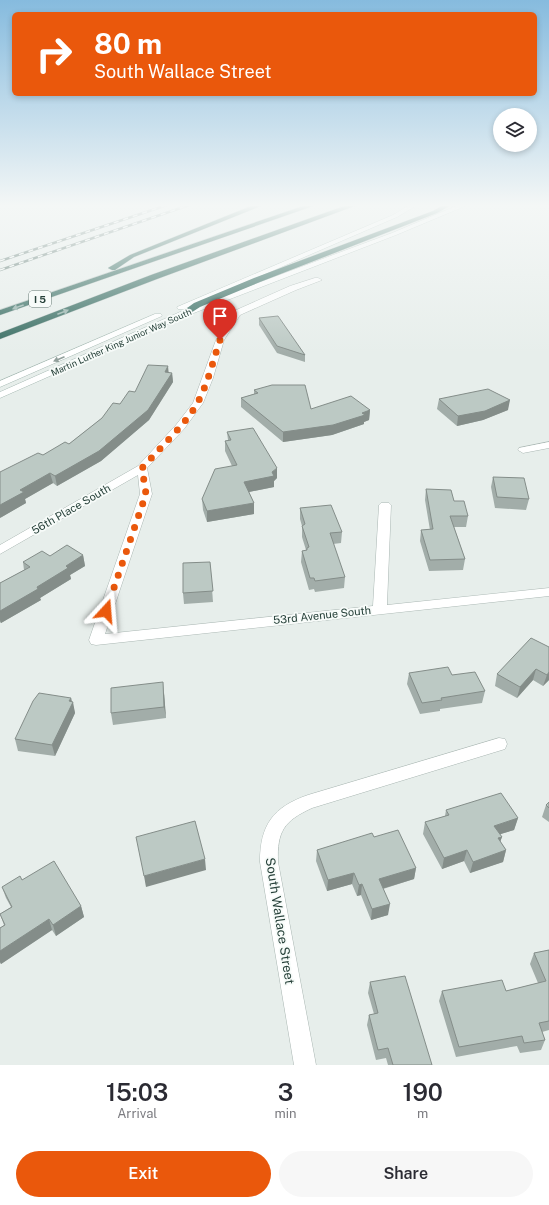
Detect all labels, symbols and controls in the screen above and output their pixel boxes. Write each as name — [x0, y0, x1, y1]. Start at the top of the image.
text: 80 m — [94, 27, 162, 60]
icon: right — [28, 28, 80, 80]
text: South Wallace Street — [94, 61, 272, 82]
map controls — [493, 108, 537, 152]
button: layers — [493, 108, 537, 152]
road number: I 5 — [29, 291, 51, 307]
pin — [203, 299, 237, 340]
one-way arrow — [11, 304, 23, 310]
icon: arrive — [209, 305, 231, 327]
street label: Martin Luther King Junior Way South — [49, 306, 193, 378]
one-way arrow — [57, 309, 69, 315]
one-way arrow — [53, 355, 65, 362]
street label: 56th Place South — [30, 482, 112, 536]
position arrow — [85, 590, 127, 632]
street label: 53rd Avenue South — [272, 604, 372, 626]
street label: South Wallace Street — [263, 856, 297, 986]
text: 15:03 — [106, 1078, 168, 1106]
text: 3 — [278, 1078, 293, 1106]
text: 190 — [402, 1078, 443, 1106]
text: Arrival — [117, 1106, 157, 1121]
text: min — [274, 1106, 296, 1121]
text: m — [417, 1106, 428, 1121]
button: Exit — [16, 1151, 271, 1197]
button: Share — [279, 1151, 533, 1197]

